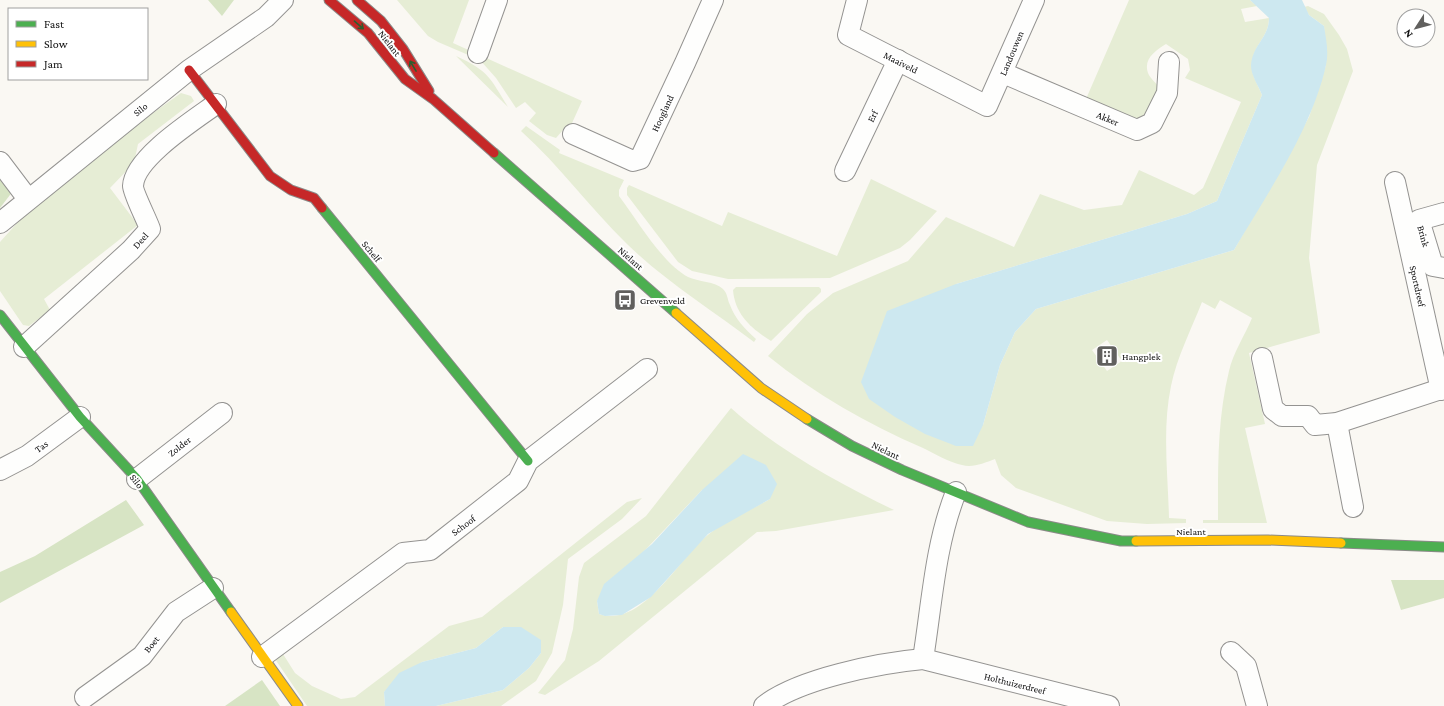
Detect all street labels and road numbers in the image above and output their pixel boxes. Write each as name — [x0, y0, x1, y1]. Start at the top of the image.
street label: Nielant — [376, 28, 403, 59]
street label: Landouwen — [997, 29, 1026, 77]
street label: Maaiveld — [882, 49, 920, 76]
street label: Hoogland — [649, 92, 676, 133]
street label: Silo — [131, 100, 150, 118]
street label: Erf — [865, 108, 880, 124]
street label: Akker — [1095, 109, 1121, 128]
street label: Brink — [1415, 224, 1432, 248]
street label: Deel — [130, 230, 151, 251]
street label: Schelf — [360, 239, 384, 265]
street label: Nielant — [616, 245, 646, 273]
street label: Sportdreef — [1407, 264, 1428, 309]
street label: Zolder — [166, 434, 193, 459]
street label: Tas — [33, 438, 50, 455]
street label: Nielant — [870, 439, 902, 462]
street label: Silo — [128, 472, 146, 491]
street label: Schoof — [449, 512, 478, 538]
street label: Nielant — [1176, 526, 1206, 537]
street label: Boet — [141, 633, 162, 655]
street label: Holthuizerdreef — [983, 671, 1048, 697]

